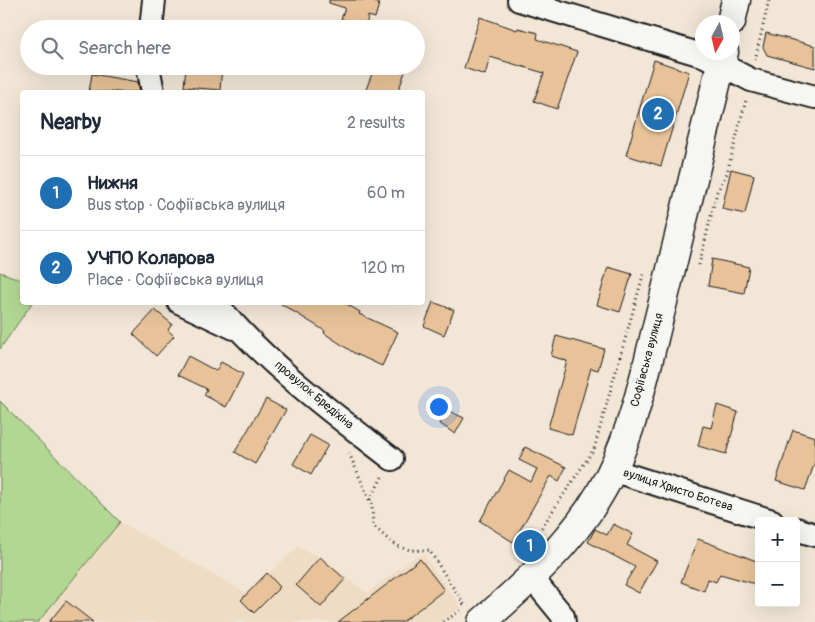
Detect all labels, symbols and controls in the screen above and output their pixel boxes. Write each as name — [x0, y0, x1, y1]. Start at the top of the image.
north arrow — [695, 15, 740, 60]
search box — [20, 20, 425, 75]
icon: search — [38, 34, 66, 62]
text: Search here — [78, 36, 171, 60]
pin: 2 — [642, 95, 674, 133]
text: Nearby — [40, 109, 101, 136]
text: 2 results — [347, 113, 405, 133]
text: Нижня — [87, 171, 138, 195]
text: 1 — [53, 183, 59, 203]
text: 60 m — [367, 183, 405, 203]
text: Bus stop · Софіївська вулиця — [87, 195, 285, 215]
text: УЧПО Коларова — [87, 246, 215, 270]
text: 2 — [52, 258, 60, 278]
text: 120 m — [361, 258, 405, 278]
text: Place · Софіївська вулиця — [87, 270, 264, 290]
street label: Софіївська вулиця — [627, 311, 667, 408]
street label: провулок Бредіхіна — [271, 358, 357, 433]
your location — [426, 394, 452, 420]
street label: вулиця Христо Ботєва — [621, 465, 735, 515]
map controls — [755, 517, 800, 607]
button: + — [755, 517, 800, 562]
pin: 1 — [514, 527, 546, 565]
button: − — [755, 562, 800, 607]

